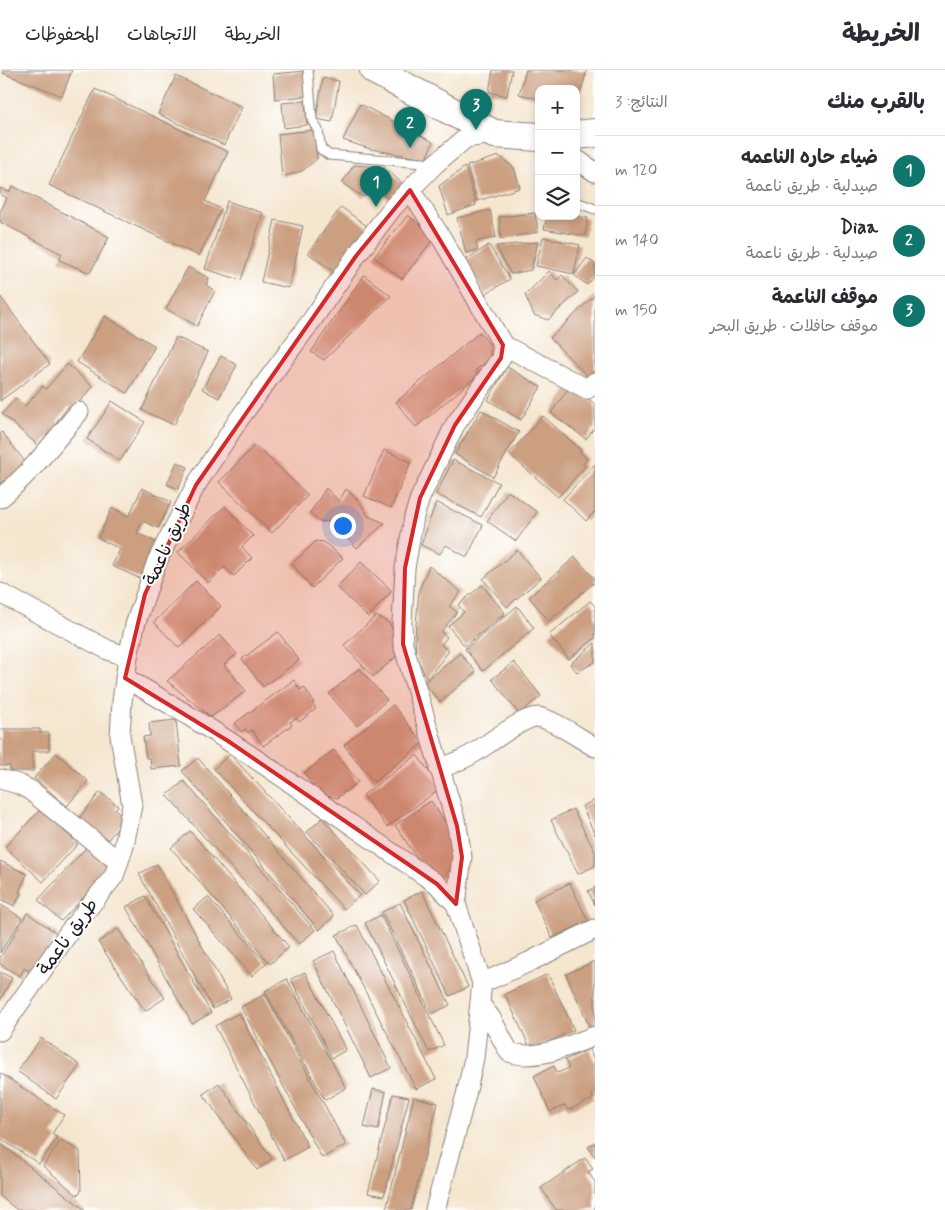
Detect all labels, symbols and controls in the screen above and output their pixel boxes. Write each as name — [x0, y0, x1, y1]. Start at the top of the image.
text: الخريطة — [842, 19, 920, 50]
text: المحفوظات — [25, 23, 99, 47]
text: الاتجاهات — [127, 23, 197, 47]
text: الخريطة — [225, 23, 281, 47]
map controls — [535, 85, 580, 220]
button: + — [535, 85, 580, 130]
text: بالقرب منك — [827, 88, 925, 116]
pin: 3 — [460, 89, 492, 130]
text: النتائج: 3 — [615, 92, 668, 113]
pin: 2 — [394, 107, 426, 148]
button: − — [535, 130, 580, 175]
text: ضياء حاره الناعمه — [741, 145, 878, 170]
text: 120 m — [615, 160, 657, 181]
text: 1 — [905, 160, 913, 181]
pin: 1 — [360, 166, 392, 207]
button: layers — [535, 175, 580, 220]
text: صيدلية · طريق ناعمة — [746, 176, 878, 197]
text: Diaa — [840, 215, 878, 240]
text: 140 m — [615, 230, 659, 251]
text: 2 — [905, 230, 913, 251]
text: صيدلية · طريق ناعمة — [746, 243, 878, 264]
text: موقف الناعمة — [772, 285, 878, 310]
text: 150 m — [615, 300, 657, 321]
text: 3 — [905, 300, 913, 321]
text: موقف حافلات · طريق البحر — [710, 316, 878, 337]
street label: طريق ناعمة — [138, 498, 198, 590]
your location — [330, 513, 356, 539]
street label: طريق ناعمة — [32, 894, 104, 980]

